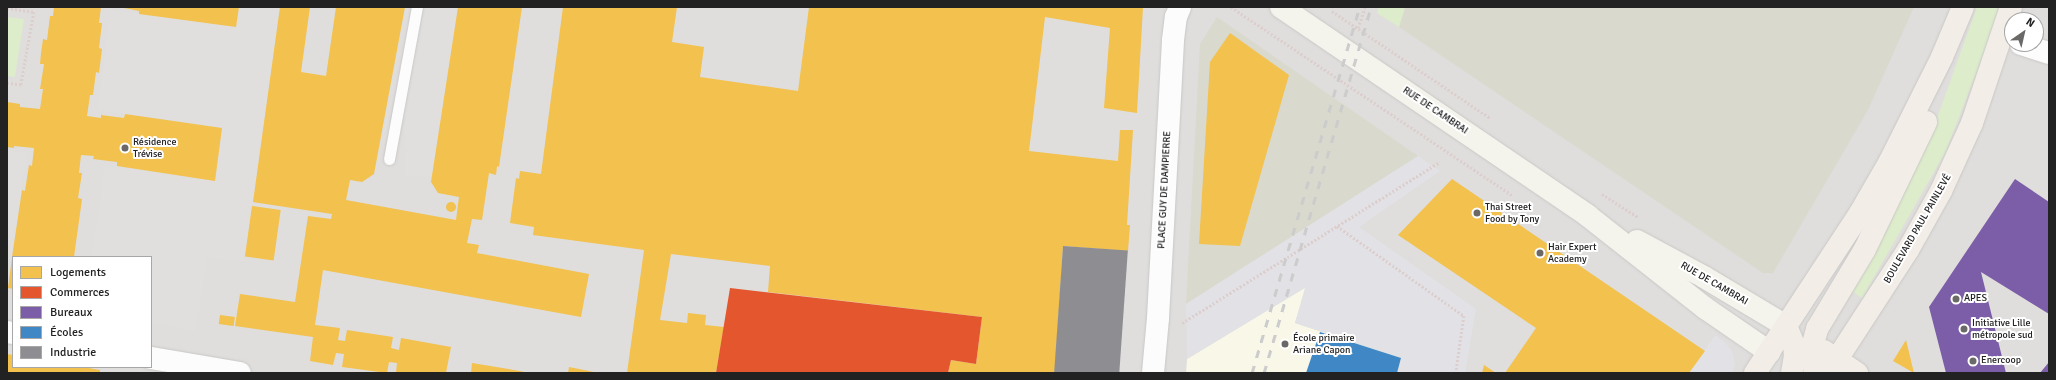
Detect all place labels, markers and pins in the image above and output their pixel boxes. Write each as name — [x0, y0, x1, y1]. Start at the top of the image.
place label: Résidence Trévise — [133, 136, 176, 160]
marker: Résidence Trévise — [120, 143, 130, 153]
place label: Thai Street Food by Tony — [1485, 201, 1539, 224]
marker: Thai Street Food by Tony — [1472, 208, 1482, 218]
place label: Hair Expert Academy — [1548, 241, 1596, 264]
marker: Hair Expert Academy — [1535, 248, 1545, 258]
place label: APES — [1964, 293, 1987, 305]
marker: APES — [1951, 294, 1961, 304]
place label: Initiative Lille métropole sud — [1972, 317, 2033, 340]
marker: Initiative Lille métropole sud — [1959, 324, 1969, 334]
place label: École primaire Ariane Capon — [1293, 332, 1355, 356]
marker: École primaire Ariane Capon — [1280, 339, 1290, 349]
place label: Enercoop — [1981, 355, 2021, 367]
marker: Enercoop — [1968, 356, 1978, 366]

